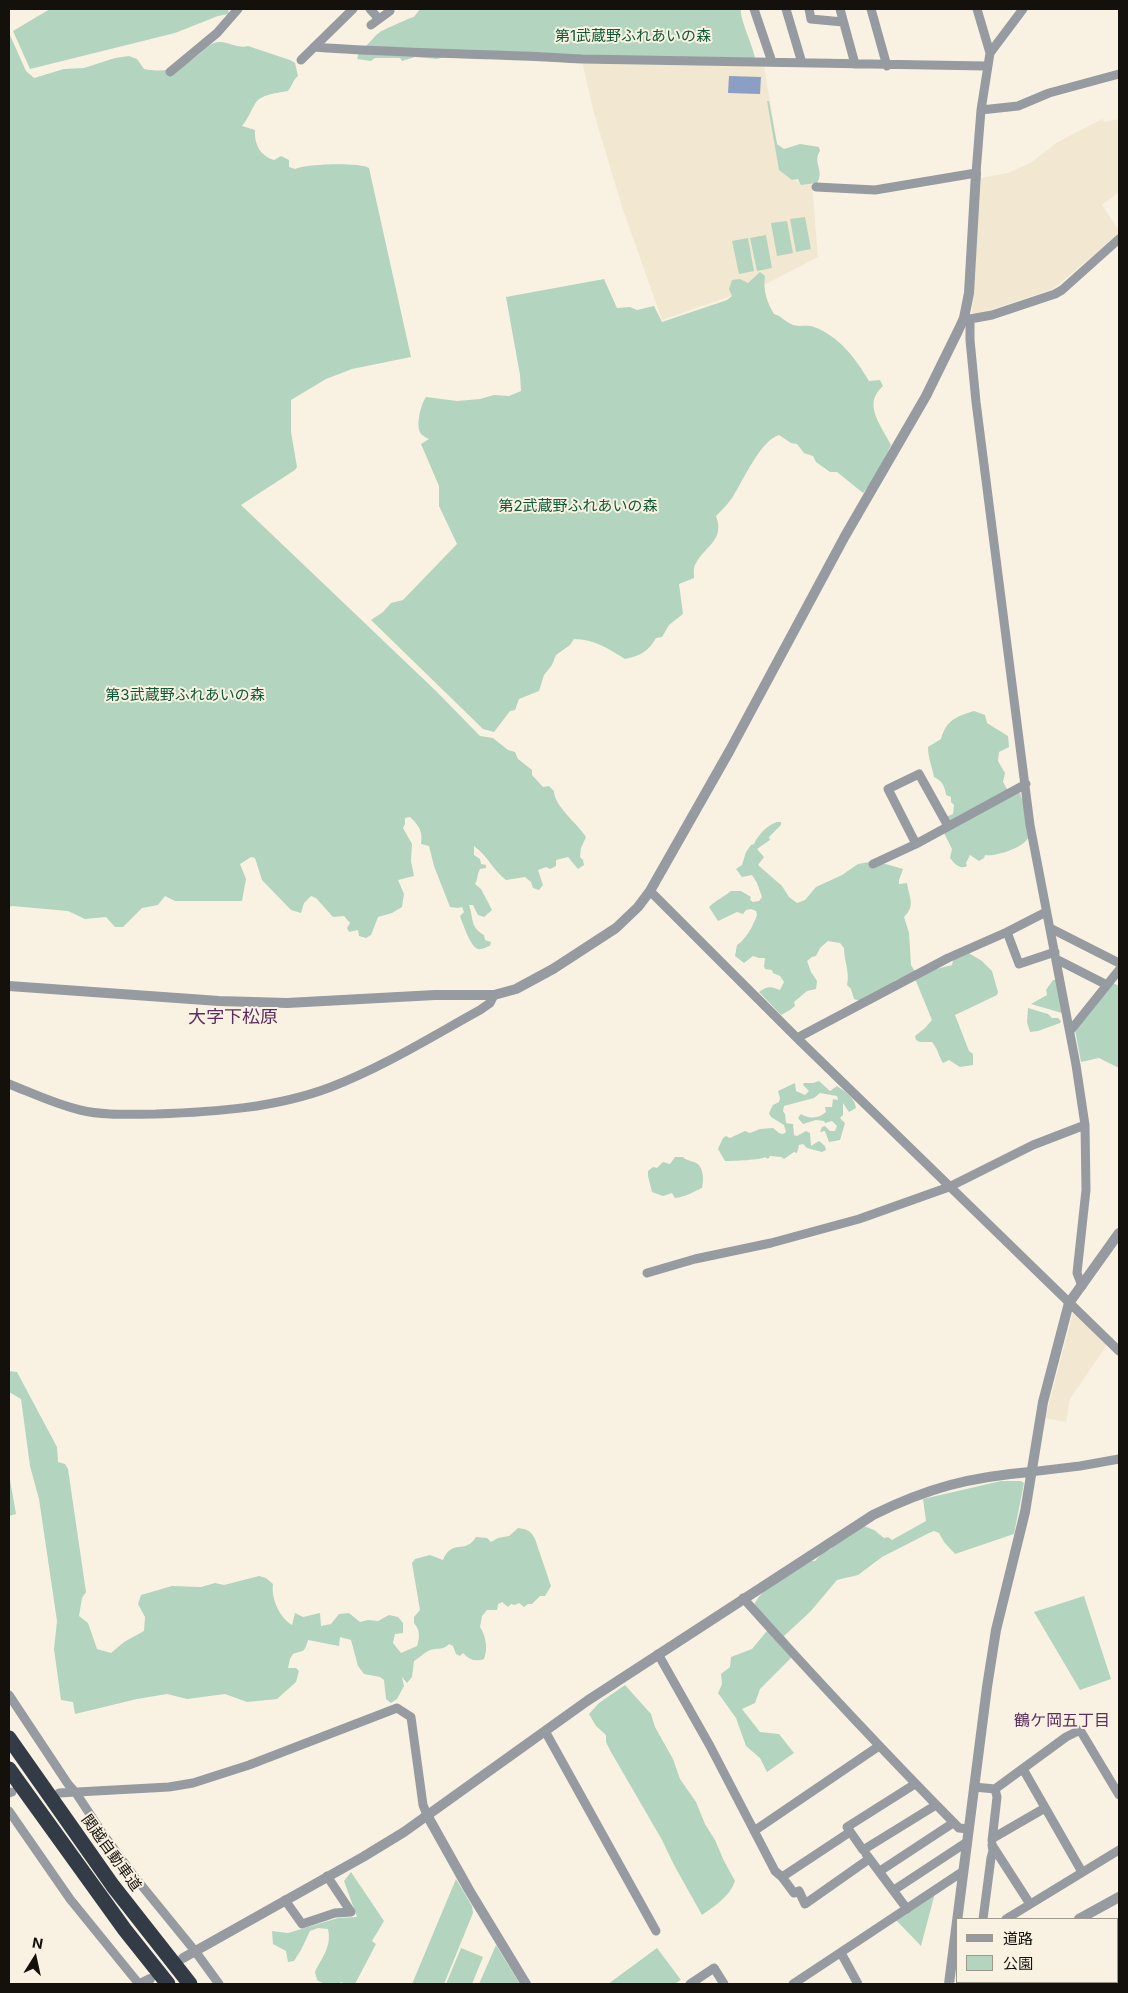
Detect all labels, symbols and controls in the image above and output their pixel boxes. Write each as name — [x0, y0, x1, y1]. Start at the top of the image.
park label: 第1武蔵野ふれあいの森 — [555, 27, 711, 45]
park label: 第2武蔵野ふれあいの森 — [498, 497, 658, 515]
park label: 第3武蔵野ふれあいの森 — [105, 686, 265, 704]
district label: 大字下松原 — [188, 1007, 278, 1029]
district label: 鶴ケ岡五丁目 — [1014, 1711, 1110, 1731]
street label: 関越自動車道 — [77, 1811, 145, 1895]
legend — [956, 1918, 1118, 1983]
text: 道路 — [1003, 1929, 1033, 1948]
north arrow — [10, 1933, 60, 1983]
text: N — [31, 1933, 44, 1952]
text: 公園 — [1003, 1954, 1033, 1973]

